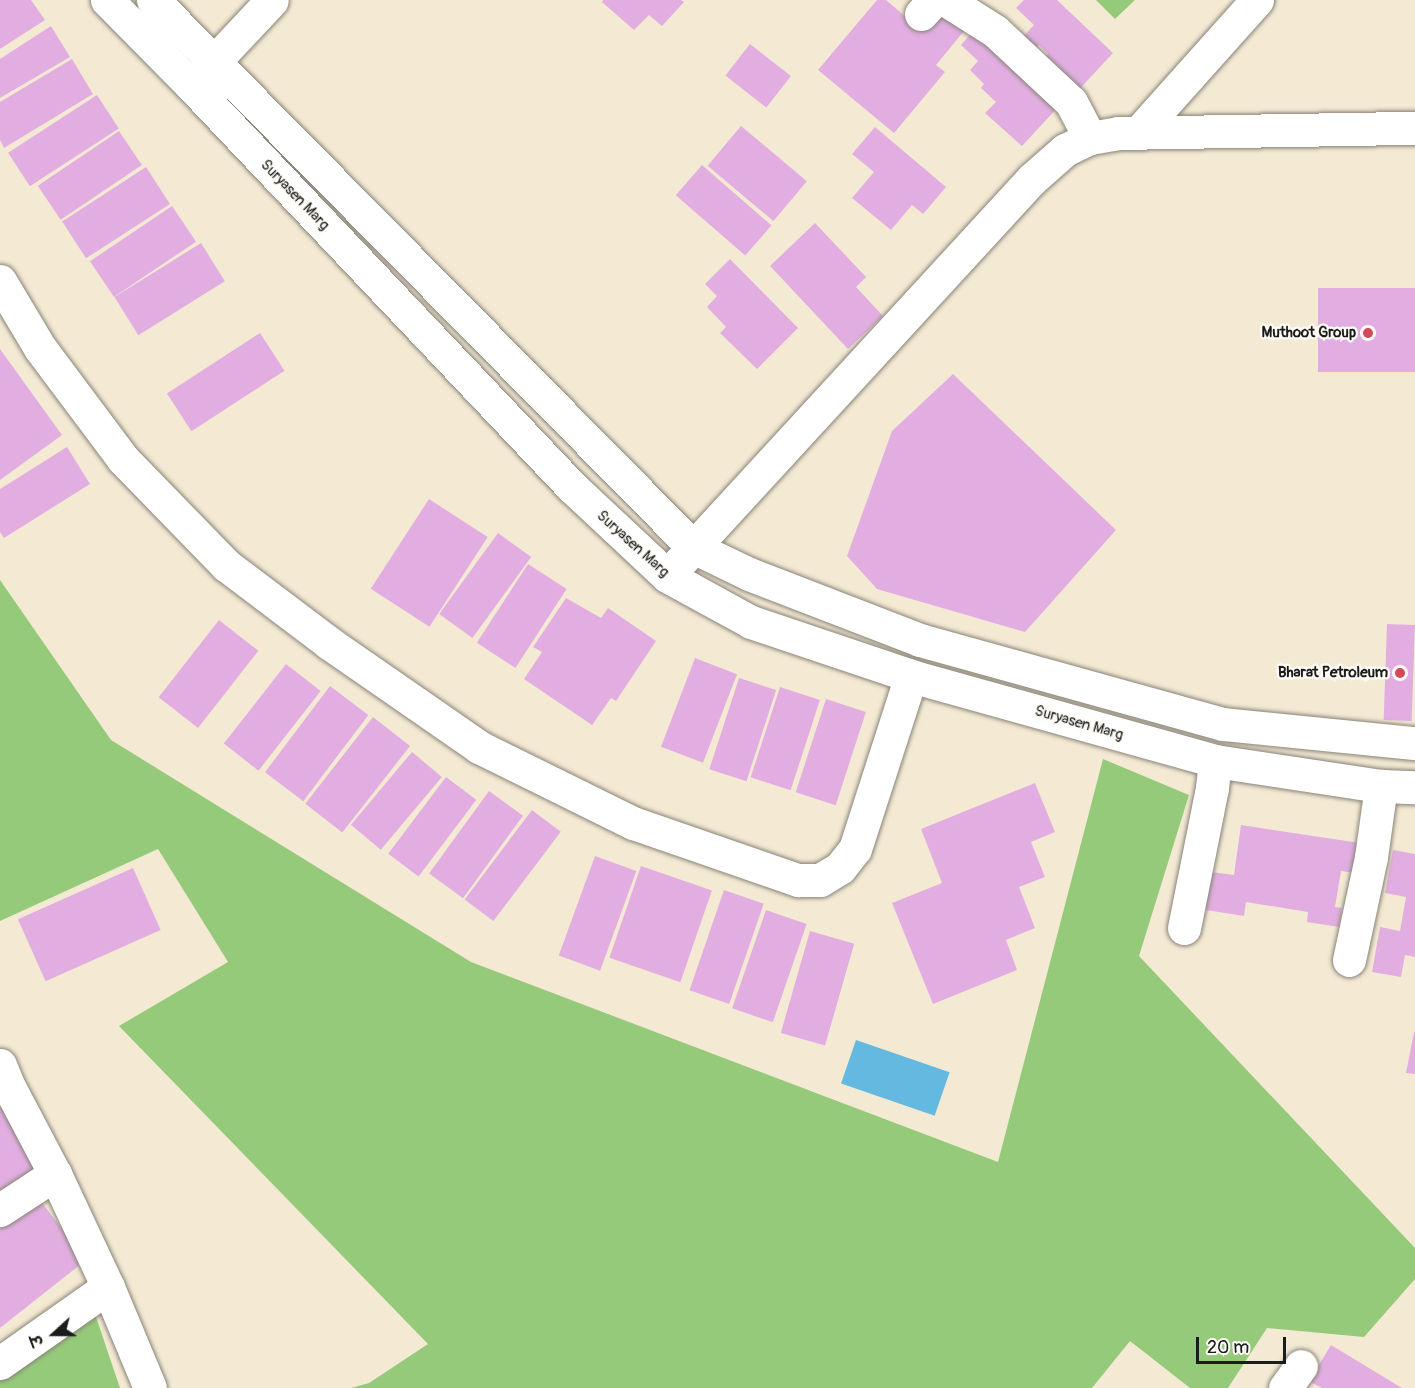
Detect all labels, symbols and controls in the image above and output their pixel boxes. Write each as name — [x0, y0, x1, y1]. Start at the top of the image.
street label: Suryasen Marg — [257, 156, 333, 234]
place label: Muthoot Group — [1261, 324, 1356, 342]
marker: Muthoot Group — [1361, 326, 1375, 340]
street label: Suryasen Marg — [593, 507, 673, 581]
place label: Bharat Petroleum — [1278, 664, 1388, 682]
marker: Bharat Petroleum — [1393, 666, 1407, 680]
street label: Suryasen Marg — [1033, 702, 1125, 744]
north arrow — [24, 1304, 84, 1364]
scale bar — [1199, 1325, 1289, 1363]
text: उ — [26, 1332, 48, 1349]
text: 20 m — [1207, 1336, 1249, 1359]

